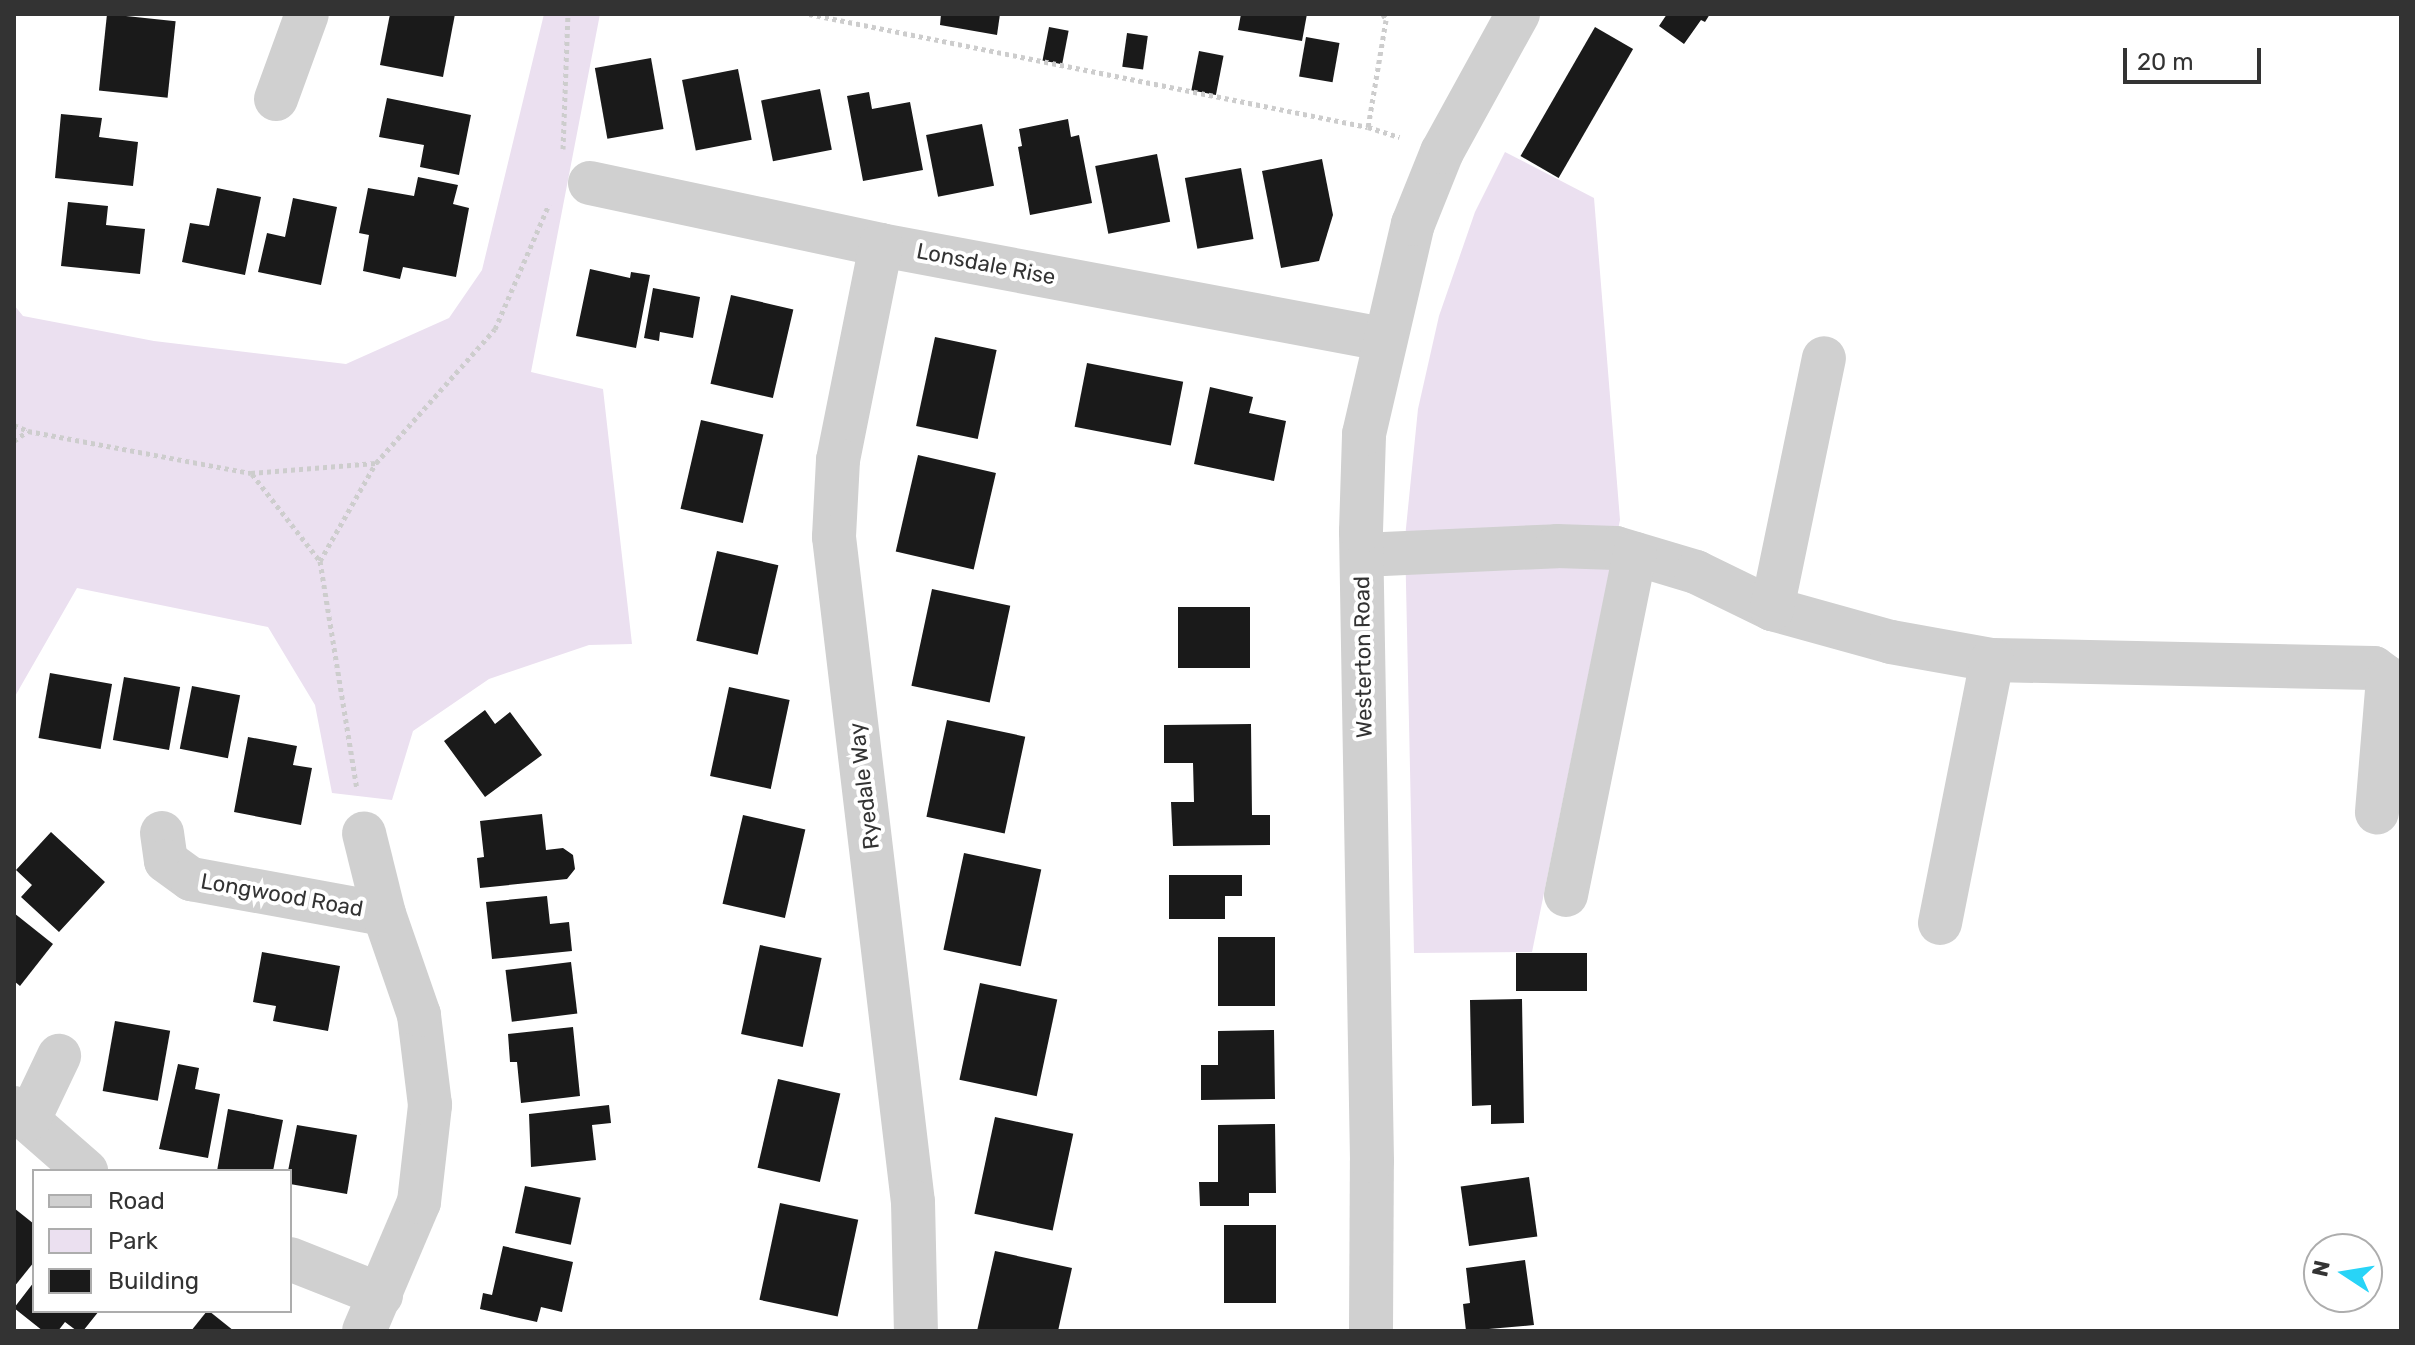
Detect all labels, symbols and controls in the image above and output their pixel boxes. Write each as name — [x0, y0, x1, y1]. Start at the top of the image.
scale bar — [2127, 32, 2265, 82]
text: 20 m — [2137, 48, 2194, 76]
street label: Lonsdale Rise — [914, 238, 1058, 290]
street label: Westerton Road — [1348, 576, 1378, 738]
street label: Ryedale Way — [843, 721, 885, 851]
street label: Longwood Road — [199, 868, 365, 922]
legend — [32, 1169, 292, 1313]
text: Road — [108, 1187, 165, 1215]
text: Park — [108, 1227, 158, 1255]
north arrow — [2303, 1233, 2383, 1313]
text: N — [2306, 1258, 2336, 1279]
text: Building — [108, 1267, 199, 1295]

